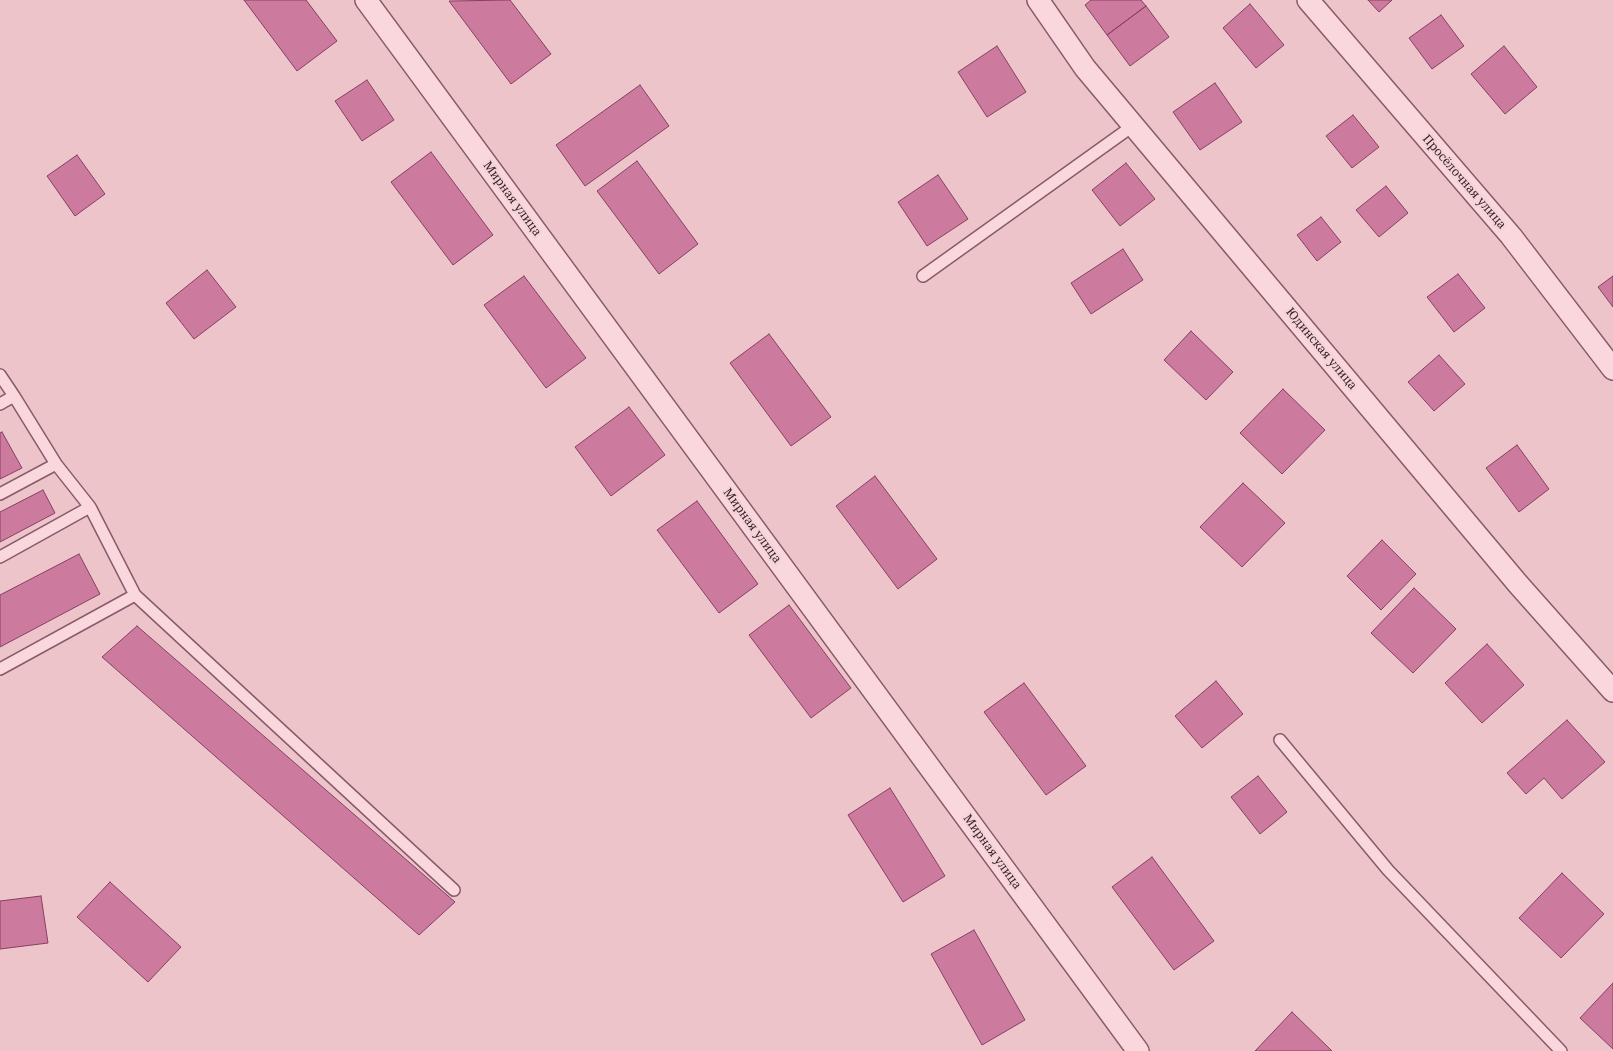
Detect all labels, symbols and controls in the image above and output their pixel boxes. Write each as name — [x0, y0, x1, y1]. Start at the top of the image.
street label: Просёлочная улица — [1419, 132, 1509, 232]
street label: Мирная улица — [480, 159, 544, 239]
street label: Юдинская улица — [1282, 305, 1360, 393]
street label: Мирная улица — [720, 486, 784, 566]
street label: Мирная улица — [960, 812, 1024, 892]

